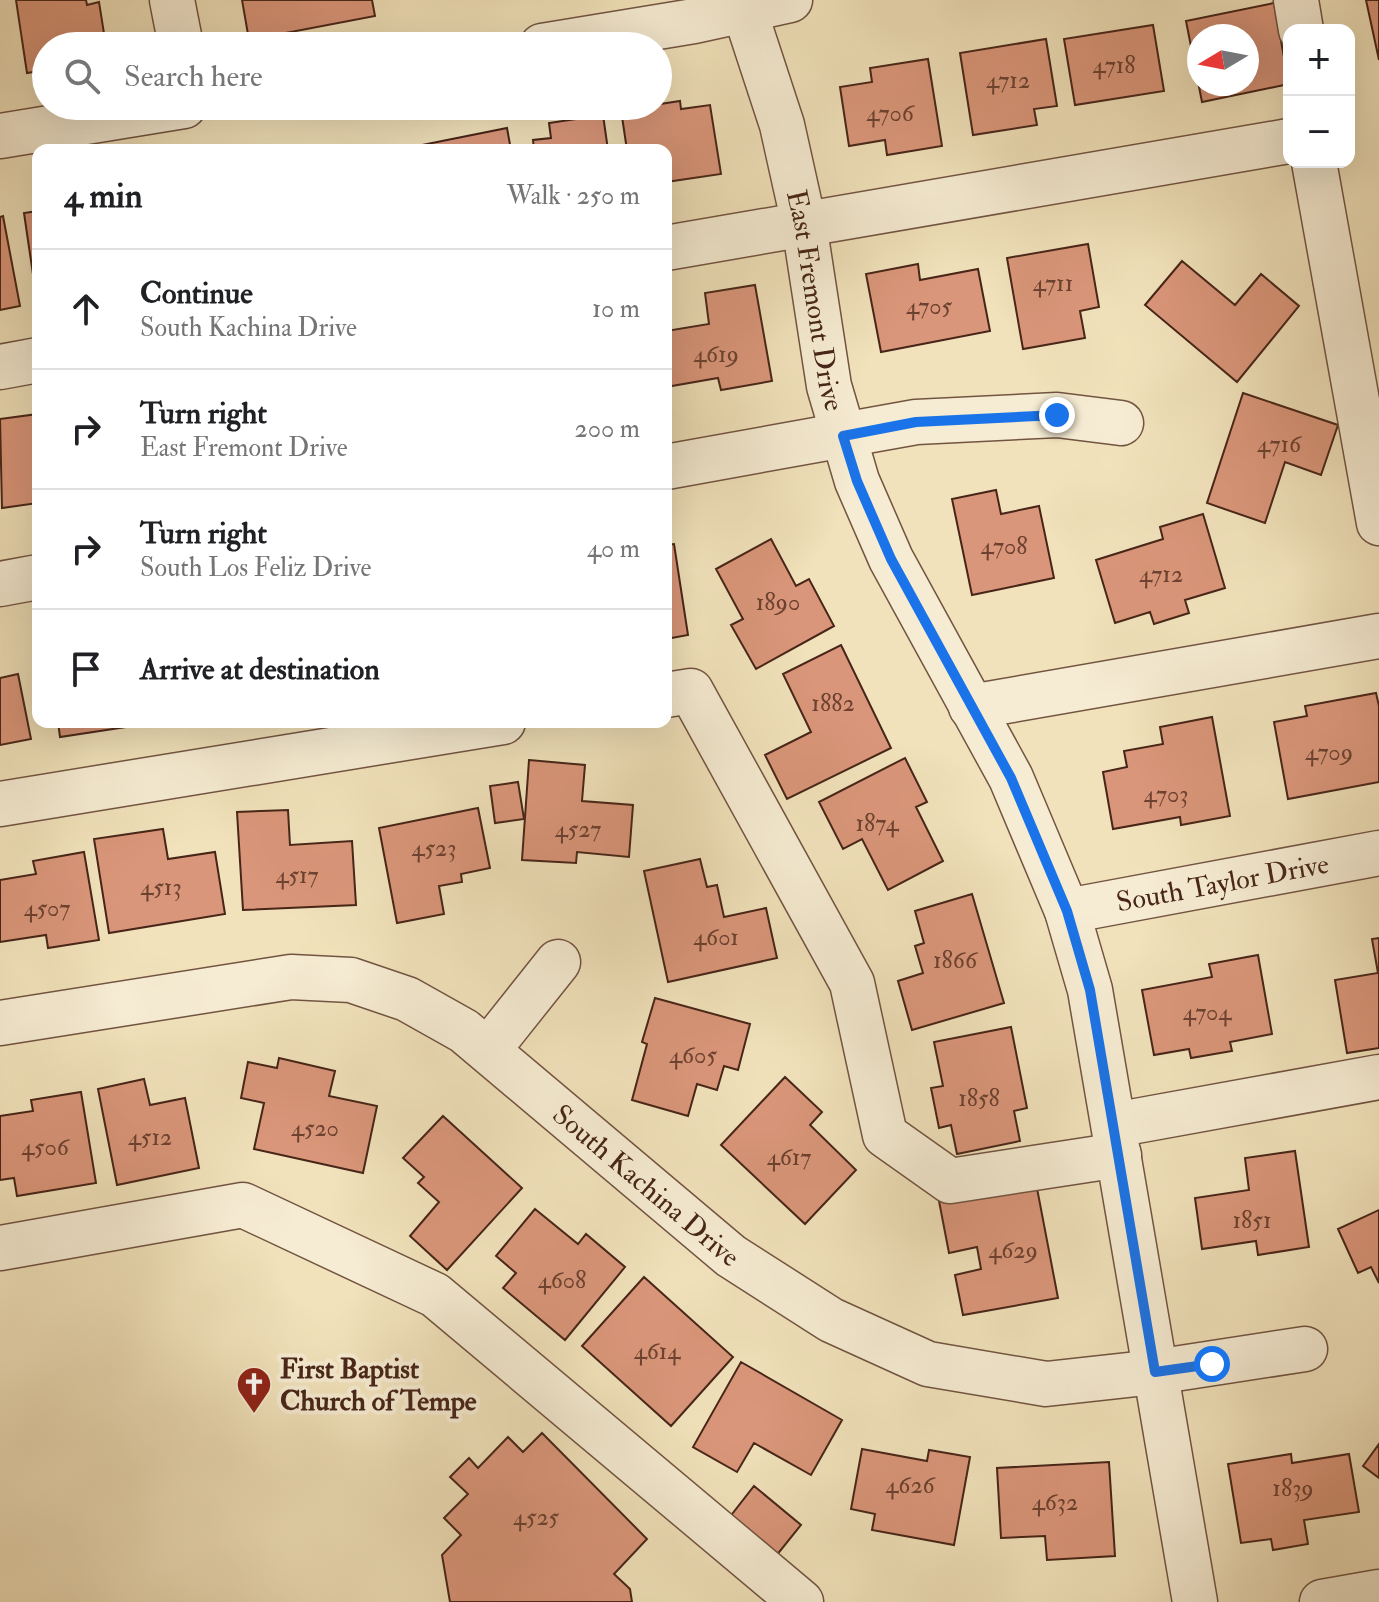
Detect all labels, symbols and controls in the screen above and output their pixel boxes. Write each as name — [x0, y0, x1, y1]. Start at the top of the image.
north arrow — [1187, 24, 1259, 96]
map controls — [1283, 24, 1355, 168]
button: + — [1283, 24, 1355, 96]
search box — [32, 32, 672, 120]
house number: 4718 — [1092, 50, 1136, 81]
icon: search — [60, 54, 104, 98]
text: Search here — [124, 58, 263, 95]
house number: 4712 — [986, 65, 1030, 96]
button: − — [1283, 96, 1355, 168]
house number: 4706 — [866, 98, 916, 129]
text: 4 min — [64, 175, 142, 218]
text: Walk · 250 m — [507, 180, 640, 212]
street label: East Fremont Drive — [778, 187, 851, 416]
house number: 4711 — [1033, 268, 1073, 299]
text: Continue — [140, 275, 253, 312]
icon: ahead — [64, 287, 108, 331]
house number: 4705 — [906, 291, 953, 322]
text: 10 m — [592, 293, 640, 325]
text: South Kachina Drive — [140, 312, 357, 344]
house number: 4619 — [693, 339, 739, 370]
text: Turn right — [140, 395, 267, 432]
route end — [1039, 397, 1075, 433]
icon: right — [64, 407, 108, 451]
text: 200 m — [575, 413, 640, 445]
house number: 4716 — [1257, 429, 1303, 460]
text: East Fremont Drive — [140, 432, 348, 464]
text: Turn right — [140, 515, 267, 552]
icon: right — [64, 527, 108, 571]
house number: 4708 — [981, 531, 1027, 562]
text: 40 m — [587, 533, 640, 565]
text: South Los Feliz Drive — [140, 552, 371, 584]
house number: 4712 — [1139, 559, 1183, 590]
house number: 1890 — [756, 587, 800, 618]
icon: arrive — [64, 647, 108, 691]
text: Arrive at destination — [140, 651, 380, 688]
house number: 1882 — [811, 688, 855, 719]
house number: 4709 — [1305, 737, 1353, 768]
house number: 4703 — [1144, 779, 1188, 810]
house number: 1874 — [855, 808, 900, 839]
house number: 4527 — [555, 814, 601, 845]
house number: 4523 — [412, 833, 456, 864]
street label: South Taylor Drive — [1114, 847, 1332, 920]
house number: 4517 — [275, 860, 319, 891]
house number: 4513 — [140, 872, 182, 903]
house number: 4507 — [24, 893, 70, 924]
house number: 4601 — [693, 922, 739, 953]
house number: 1866 — [933, 945, 979, 976]
house number: 4704 — [1183, 997, 1232, 1028]
house number: 4605 — [669, 1040, 717, 1071]
house number: 1858 — [958, 1083, 1000, 1114]
street label: South Kachina Drive — [545, 1097, 745, 1276]
house number: 4520 — [291, 1113, 339, 1144]
house number: 4512 — [128, 1122, 172, 1153]
house number: 4506 — [21, 1132, 71, 1163]
house number: 4617 — [767, 1142, 811, 1173]
house number: 1851 — [1233, 1205, 1271, 1236]
house number: 4629 — [988, 1235, 1038, 1266]
house number: 4608 — [538, 1265, 586, 1296]
house number: 4614 — [634, 1336, 681, 1367]
route start — [1194, 1346, 1230, 1382]
place label: First Baptist Church of Tempe — [280, 1352, 477, 1419]
church icon: First Baptist Church of Tempe — [235, 1365, 273, 1415]
house number: 4626 — [885, 1470, 937, 1501]
house number: 1839 — [1272, 1473, 1314, 1504]
house number: 4632 — [1032, 1487, 1078, 1518]
house number: 4525 — [513, 1502, 559, 1533]

